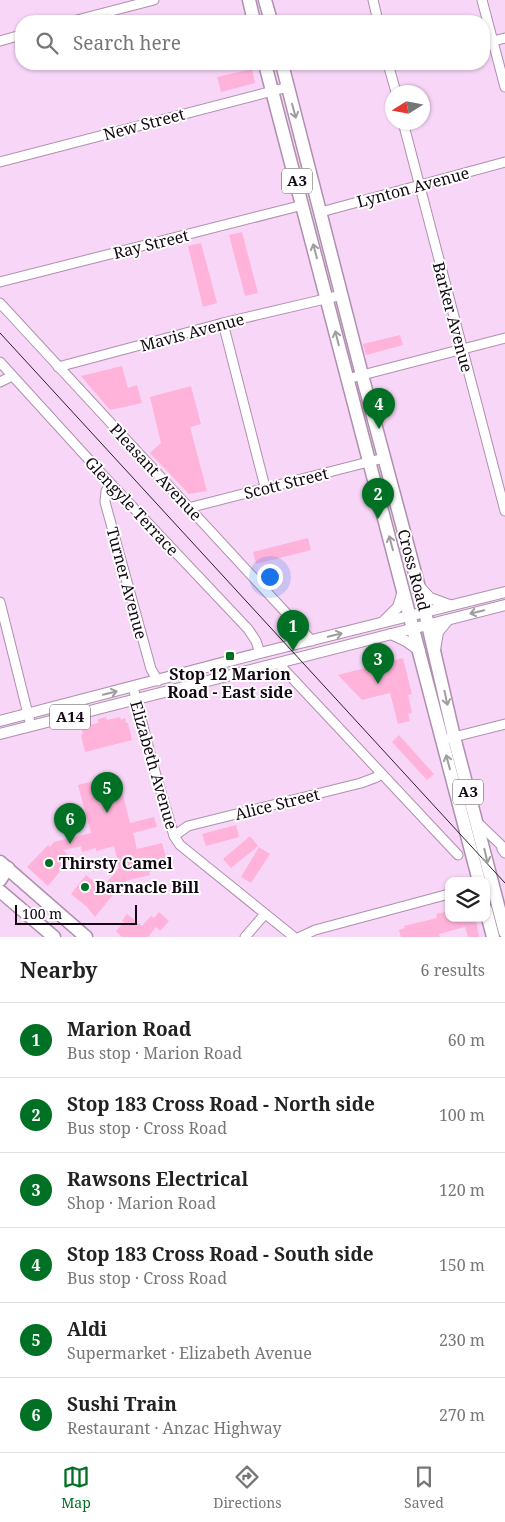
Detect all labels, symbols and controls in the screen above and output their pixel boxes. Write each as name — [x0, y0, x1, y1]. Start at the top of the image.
search box — [15, 15, 490, 70]
icon: search — [33, 29, 61, 57]
text: Search here — [73, 30, 181, 56]
north arrow — [385, 85, 430, 130]
street label: New Street — [101, 102, 187, 145]
one-way arrow — [290, 102, 299, 118]
street label: Lynton Avenue — [354, 161, 472, 213]
road number: A3 — [282, 168, 312, 194]
street label: Ray Street — [111, 224, 191, 264]
one-way arrow — [310, 243, 319, 259]
street label: Barker Avenue — [428, 259, 478, 375]
street label: Mavis Avenue — [137, 308, 247, 356]
one-way arrow — [332, 331, 341, 347]
pin: 4 — [363, 388, 395, 429]
street label: Pleasant Avenue — [105, 419, 207, 525]
street label: Glengyle Terrace — [80, 452, 184, 560]
street label: Scott Street — [242, 462, 331, 504]
pin: 2 — [362, 478, 394, 519]
street label: Turner Avenue — [101, 524, 153, 642]
street label: Cross Road — [393, 527, 436, 613]
one-way arrow — [386, 535, 395, 551]
your location — [257, 564, 283, 590]
one-way arrow — [469, 608, 485, 618]
pin: 1 — [277, 610, 309, 651]
one-way arrow — [327, 629, 343, 639]
pin: 3 — [362, 643, 394, 684]
marker: Stop 12 Marion Road - East side — [224, 650, 236, 662]
place label: Stop 12 Marion Road - East side — [167, 663, 293, 703]
one-way arrow — [101, 688, 117, 697]
one-way arrow — [442, 690, 451, 706]
street label: Elizabeth Avenue — [125, 698, 183, 832]
road number: A14 — [50, 704, 90, 730]
one-way arrow — [443, 755, 452, 771]
pin: 5 — [91, 772, 123, 813]
road number: A3 — [453, 780, 483, 804]
street label: Alice Street — [232, 783, 322, 825]
pin: 6 — [54, 803, 86, 844]
one-way arrow — [482, 847, 491, 863]
place label: Thirsty Camel — [59, 852, 173, 874]
marker: Thirsty Camel — [43, 857, 55, 869]
place label: Barnacle Bill — [95, 876, 199, 898]
map controls — [445, 877, 490, 922]
button: layers — [445, 877, 490, 922]
marker: Barnacle Bill — [79, 881, 91, 893]
scale bar — [15, 902, 138, 925]
text: 100 m — [22, 904, 62, 923]
text: Nearby — [20, 956, 98, 984]
text: 6 results — [421, 959, 485, 981]
text: Marion Road — [67, 1016, 191, 1042]
text: 1 — [31, 1029, 41, 1051]
text: 60 m — [448, 1029, 485, 1051]
text: Bus stop · Marion Road — [67, 1042, 242, 1064]
text: Stop 183 Cross Road - North side — [67, 1091, 375, 1117]
text: 2 — [31, 1104, 41, 1126]
text: 100 m — [439, 1104, 485, 1126]
text: Bus stop · Cross Road — [67, 1117, 227, 1139]
text: Rawsons Electrical — [67, 1166, 248, 1192]
text: 3 — [31, 1179, 41, 1201]
text: 120 m — [439, 1179, 485, 1201]
text: Shop · Marion Road — [67, 1192, 216, 1214]
text: Stop 183 Cross Road - South side — [67, 1241, 374, 1267]
text: 4 — [31, 1254, 41, 1276]
text: 150 m — [439, 1254, 485, 1276]
text: Bus stop · Cross Road — [67, 1267, 227, 1289]
text: Aldi — [67, 1316, 107, 1342]
text: 5 — [31, 1329, 41, 1351]
text: 230 m — [439, 1329, 485, 1351]
text: Supermarket · Elizabeth Avenue — [67, 1342, 312, 1364]
text: Sushi Train — [67, 1391, 177, 1417]
text: 6 — [31, 1404, 41, 1426]
text: 270 m — [439, 1404, 485, 1426]
text: Restaurant · Anzac Highway — [67, 1417, 281, 1439]
tab: Map — [61, 1463, 91, 1512]
tab: Directions — [213, 1463, 282, 1512]
tab: Saved — [404, 1463, 444, 1512]

